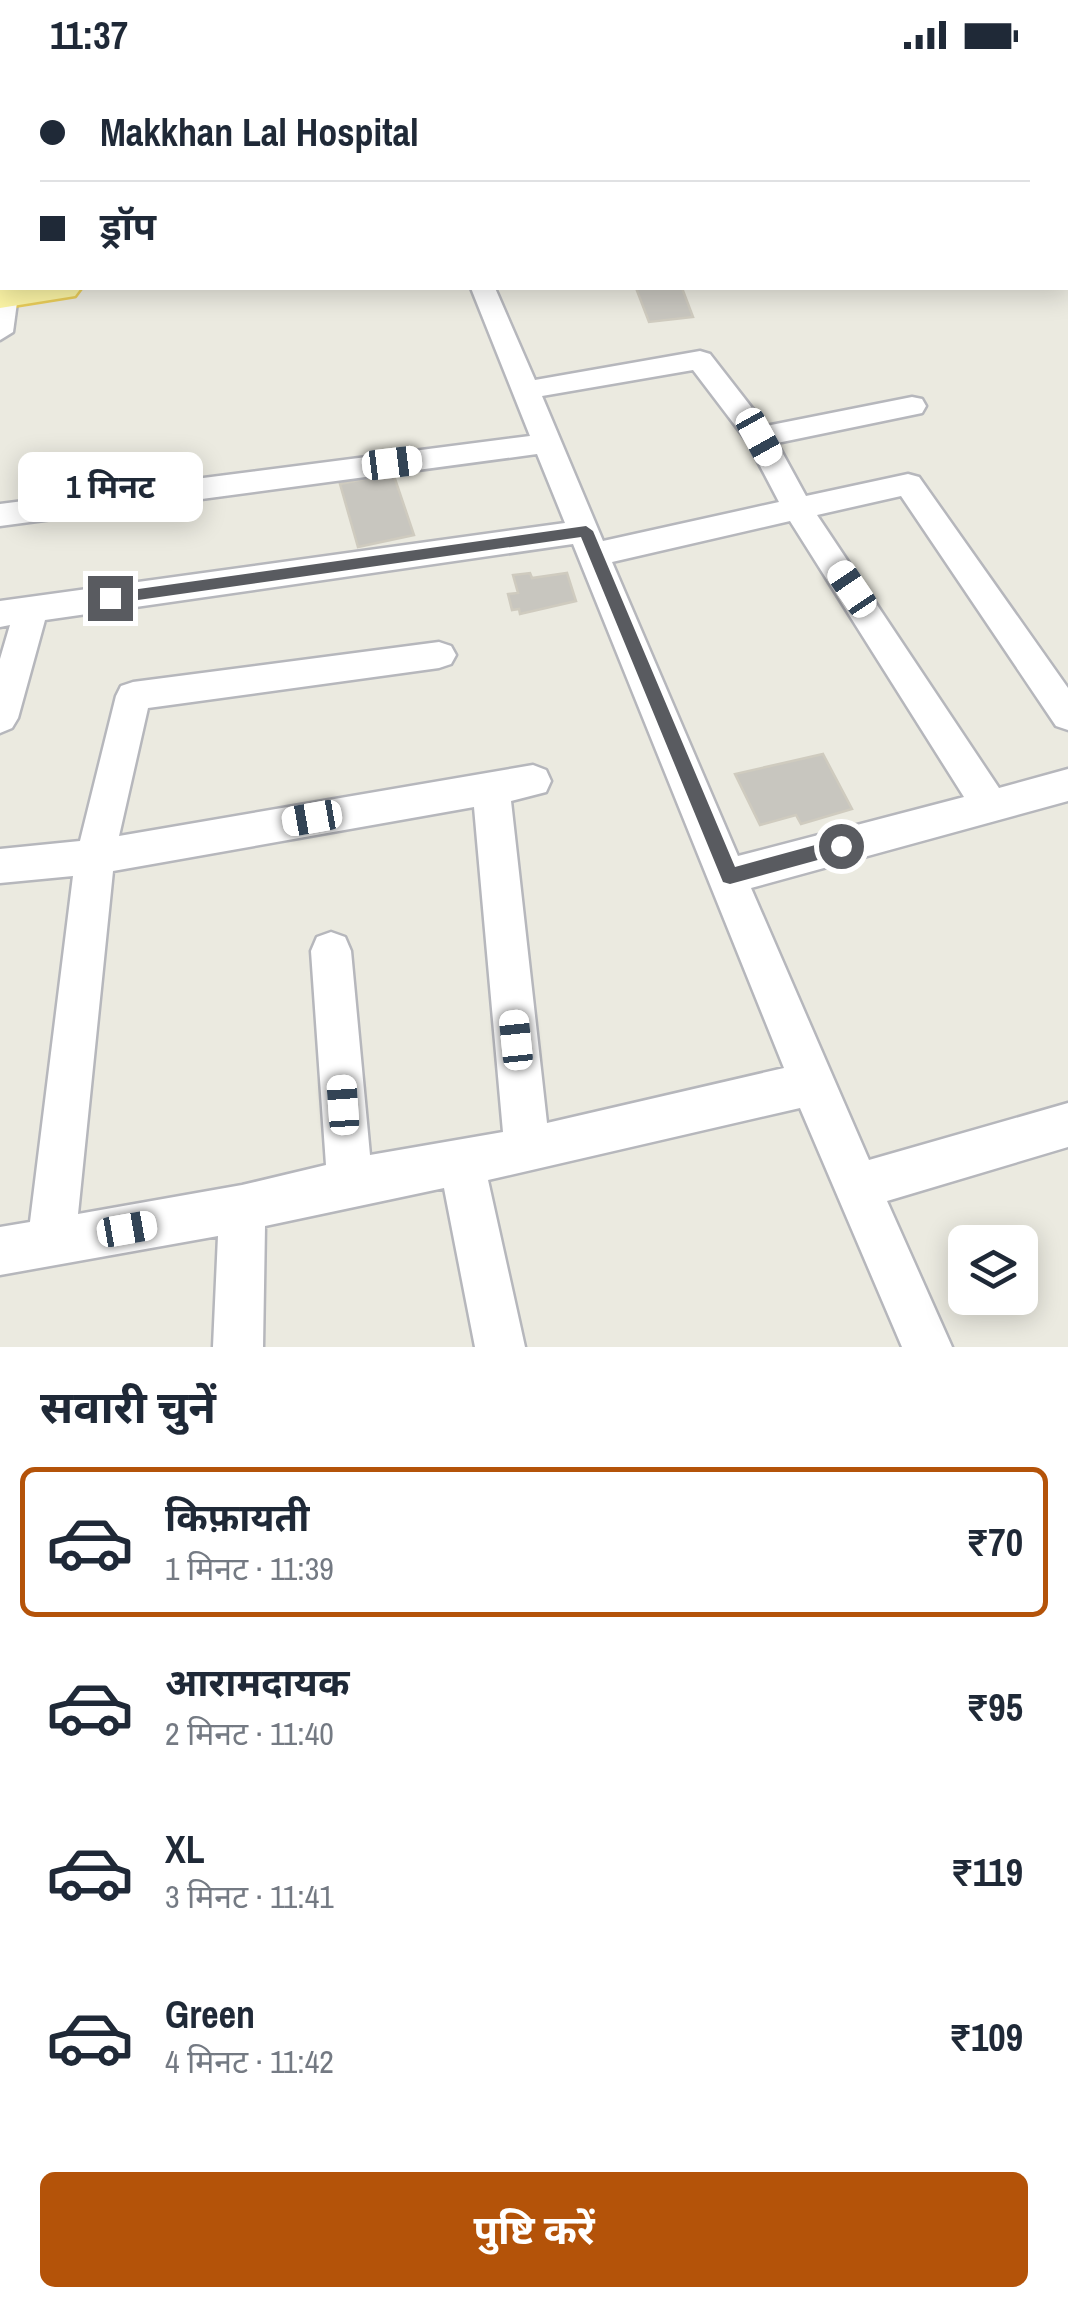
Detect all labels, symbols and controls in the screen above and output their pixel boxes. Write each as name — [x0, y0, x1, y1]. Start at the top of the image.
text: 11:37 — [50, 10, 128, 61]
text: Makkhan Lal Hospital — [100, 107, 419, 158]
text: ड्रॉप — [100, 201, 156, 252]
car — [731, 403, 787, 471]
car — [360, 444, 424, 482]
callout: 1 मिनट — [18, 453, 202, 523]
text: 1 मिनट — [66, 465, 155, 508]
car — [823, 556, 881, 622]
route end — [88, 576, 133, 621]
car — [280, 798, 344, 838]
route start — [819, 824, 864, 869]
car — [498, 1009, 534, 1071]
car — [326, 1074, 360, 1136]
car — [95, 1209, 159, 1249]
map controls — [948, 1225, 1038, 1315]
button: layers — [948, 1225, 1038, 1315]
text: सवारी चुनें — [40, 1376, 216, 1437]
text: किफ़ायती — [165, 1492, 309, 1543]
icon: car — [45, 1497, 135, 1587]
text: ₹70 — [966, 1517, 1023, 1568]
text: 1 मिनट · 11:39 — [165, 1547, 334, 1590]
text: आरामदायक — [165, 1657, 349, 1708]
icon: car — [45, 1662, 135, 1752]
text: ₹95 — [966, 1682, 1023, 1733]
text: 2 मिनट · 11:40 — [165, 1712, 334, 1755]
text: XL — [165, 1824, 205, 1875]
icon: car — [45, 1827, 135, 1917]
text: ₹119 — [951, 1847, 1023, 1898]
text: 3 मिनट · 11:41 — [165, 1875, 334, 1918]
text: Green — [165, 1989, 255, 2040]
icon: car — [45, 1992, 135, 2082]
text: ₹109 — [949, 2012, 1023, 2063]
text: 4 मिनट · 11:42 — [165, 2040, 334, 2083]
button: पुष्टि करें — [40, 2172, 1028, 2287]

